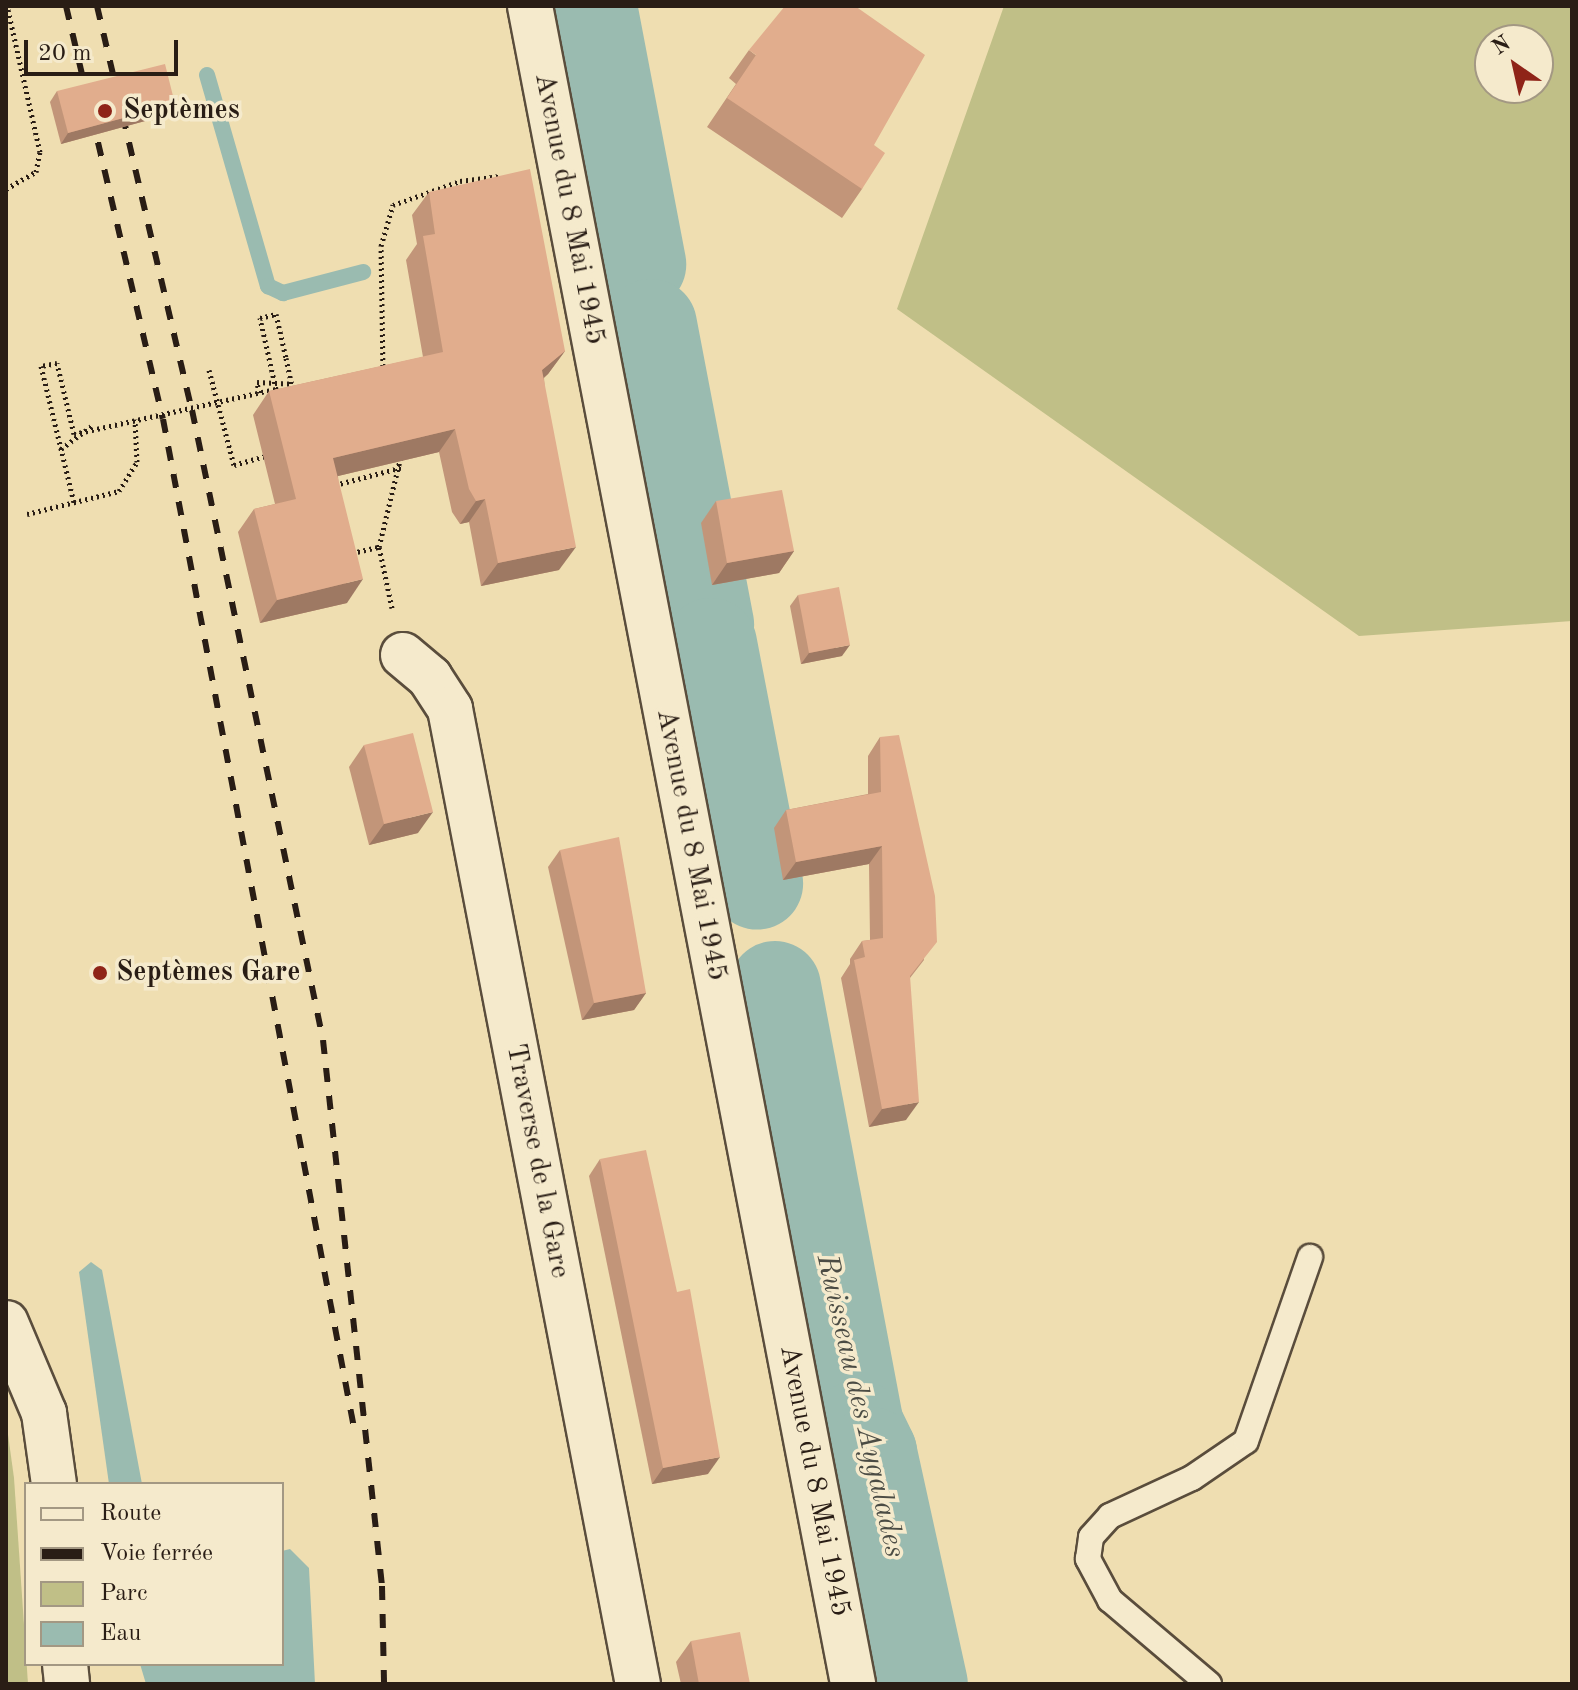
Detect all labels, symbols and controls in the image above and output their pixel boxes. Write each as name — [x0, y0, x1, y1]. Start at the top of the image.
scale bar — [28, 24, 182, 74]
north arrow — [1474, 24, 1554, 104]
text: N — [1489, 32, 1515, 60]
text: 20 m — [38, 42, 92, 66]
street label: Avenue du 8 Mai 1945 — [526, 70, 612, 348]
place label: Septèmes — [123, 94, 240, 128]
marker: Septèmes — [94, 100, 116, 122]
street label: Avenue du 8 Mai 1945 — [648, 706, 734, 984]
place label: Septèmes Gare — [116, 956, 300, 990]
marker: Septèmes Gare — [91, 964, 109, 982]
street label: Traverse de la Gare — [498, 1041, 576, 1281]
water label: Ruisseau des Aygalades — [808, 1251, 912, 1561]
street label: Avenue du 8 Mai 1945 — [771, 1342, 857, 1620]
legend — [24, 1482, 284, 1666]
text: Route — [100, 1502, 161, 1526]
text: Voie ferrée — [100, 1542, 213, 1566]
text: Parc — [100, 1582, 147, 1606]
text: Eau — [100, 1622, 141, 1646]

